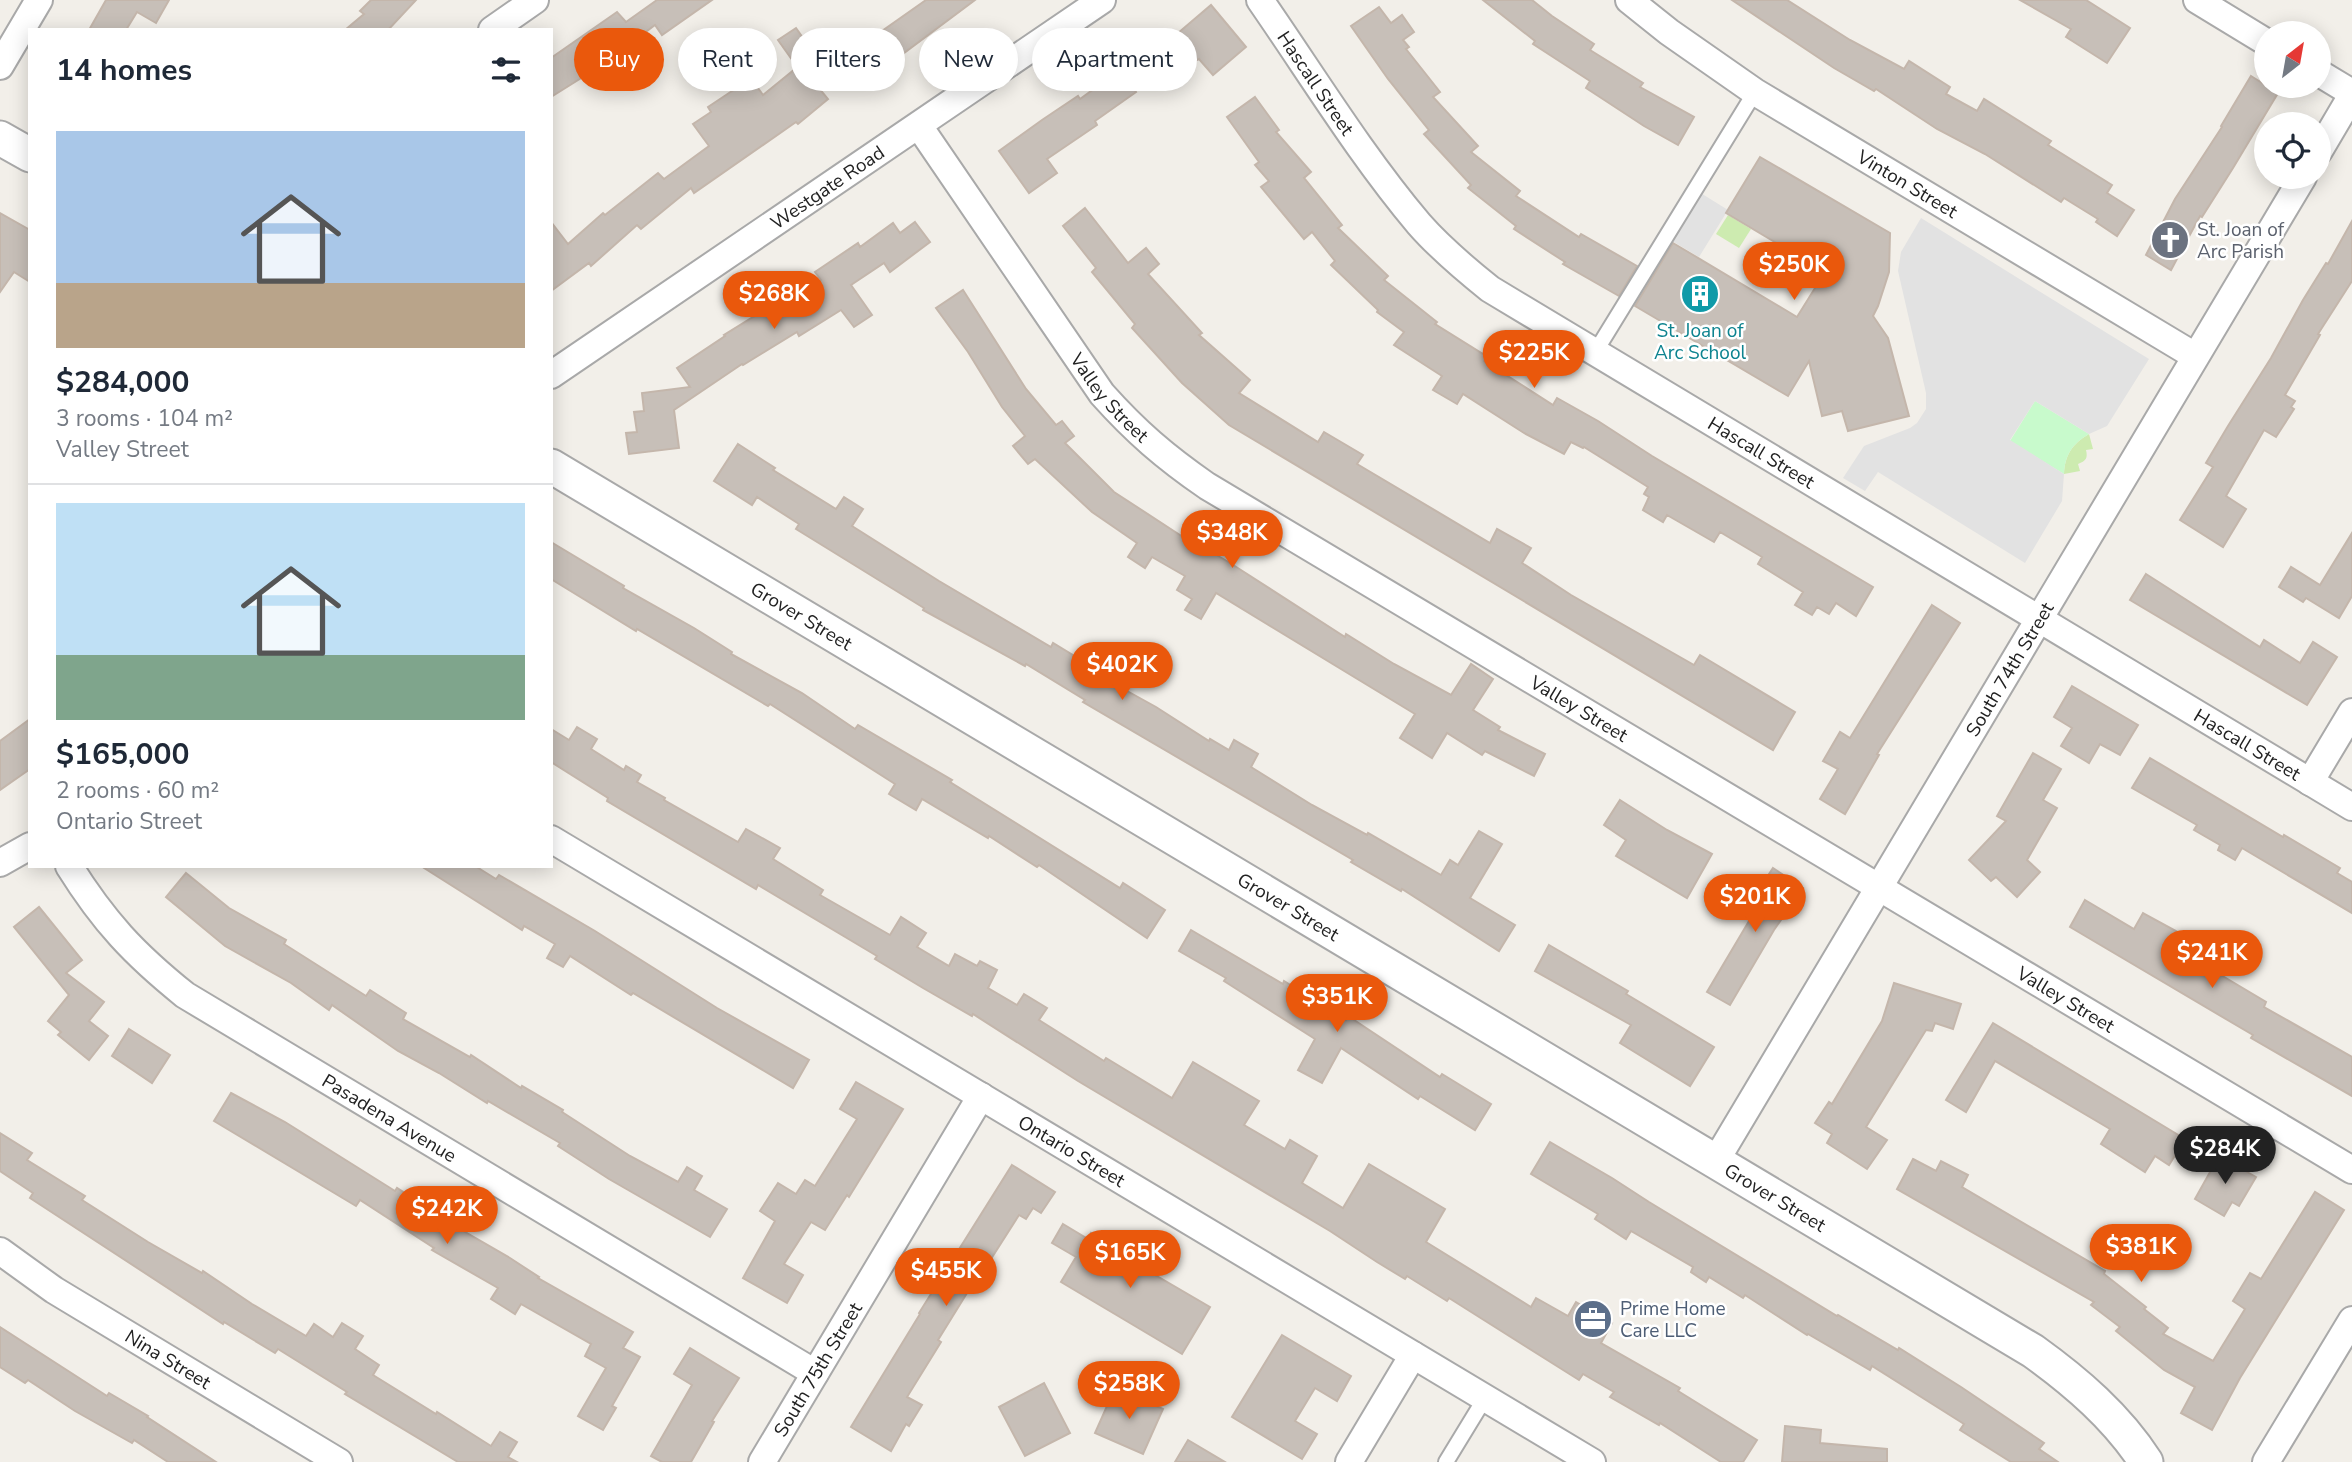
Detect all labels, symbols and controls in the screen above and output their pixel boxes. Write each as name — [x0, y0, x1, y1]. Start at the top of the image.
north arrow — [2254, 21, 2331, 98]
map controls — [2254, 21, 2331, 189]
street label: Hascall Street — [1271, 26, 1360, 141]
chip: Buy — [574, 28, 664, 91]
chip: Rent — [678, 28, 777, 91]
chip: Filters — [791, 28, 905, 91]
chip: New — [919, 28, 1018, 91]
chip: Apartment — [1032, 28, 1197, 91]
text: 14 homes — [56, 50, 192, 91]
icon: filters — [487, 51, 525, 89]
button: locate — [2254, 112, 2331, 189]
street label: Westgate Road — [766, 140, 890, 236]
street label: Vinton Street — [1851, 144, 1962, 225]
icon: home — [228, 176, 354, 302]
place label: St. Joan of Arc Parish — [2197, 217, 2285, 265]
church icon: St. Joan of Arc Parish — [2149, 219, 2191, 261]
pin: $250K — [1745, 243, 1843, 302]
text: $250K — [1759, 249, 1829, 280]
pin: $268K — [725, 272, 823, 331]
building icon: St. Joan of Arc School — [1679, 273, 1721, 315]
text: $268K — [739, 278, 809, 309]
place label: St. Joan of Arc School — [1654, 318, 1746, 366]
pin: $225K — [1485, 330, 1583, 390]
text: $225K — [1499, 337, 1569, 368]
street label: Valley Street — [1063, 347, 1154, 449]
text: $284,000 — [56, 362, 189, 403]
text: 3 rooms · 104 m² — [56, 403, 233, 434]
street label: Hascall Street — [1703, 411, 1820, 495]
text: Valley Street — [56, 434, 189, 465]
pin: $348K — [1183, 510, 1281, 570]
text: $348K — [1197, 517, 1267, 548]
icon: home — [228, 548, 354, 674]
street label: Grover Street — [745, 576, 857, 657]
street label: South 74th Street — [1960, 597, 2060, 742]
pin: $402K — [1073, 642, 1171, 702]
text: $402K — [1087, 649, 1157, 680]
street label: Valley Street — [1524, 669, 1633, 749]
street label: Hascall Street — [2189, 703, 2306, 787]
text: $165,000 — [56, 734, 189, 775]
text: 2 rooms · 60 m² — [56, 775, 219, 806]
text: Ontario Street — [56, 806, 202, 837]
street label: Grover Street — [1232, 867, 1344, 948]
pin: $201K — [1706, 874, 1804, 934]
text: $201K — [1720, 881, 1790, 912]
pin: $241K — [2163, 930, 2261, 990]
text: $241K — [2177, 937, 2247, 968]
street label: Valley Street — [2011, 960, 2120, 1039]
pin: $351K — [1288, 974, 1386, 1034]
text: $351K — [1302, 981, 1372, 1012]
street label: Pasadena Avenue — [317, 1068, 461, 1169]
street label: Ontario Street — [1013, 1109, 1130, 1194]
pin: $284K — [2176, 1126, 2274, 1186]
text: $284K — [2190, 1133, 2260, 1164]
street label: Grover Street — [1719, 1158, 1831, 1239]
pin: $242K — [398, 1186, 496, 1246]
text: $242K — [412, 1193, 482, 1224]
pin: $381K — [2092, 1224, 2190, 1284]
pin: $165K — [1081, 1230, 1179, 1290]
text: $381K — [2106, 1231, 2176, 1262]
text: $165K — [1095, 1237, 1165, 1268]
pin: $455K — [897, 1248, 995, 1308]
text: $455K — [911, 1255, 981, 1286]
place label: Prime Home Care LLC — [1620, 1296, 1726, 1344]
street label: South 75th Street — [768, 1298, 869, 1442]
office icon: Prime Home Care LLC — [1572, 1298, 1614, 1340]
street label: Nina Street — [120, 1324, 216, 1396]
pin: $258K — [1080, 1362, 1178, 1421]
text: $258K — [1094, 1368, 1164, 1399]

